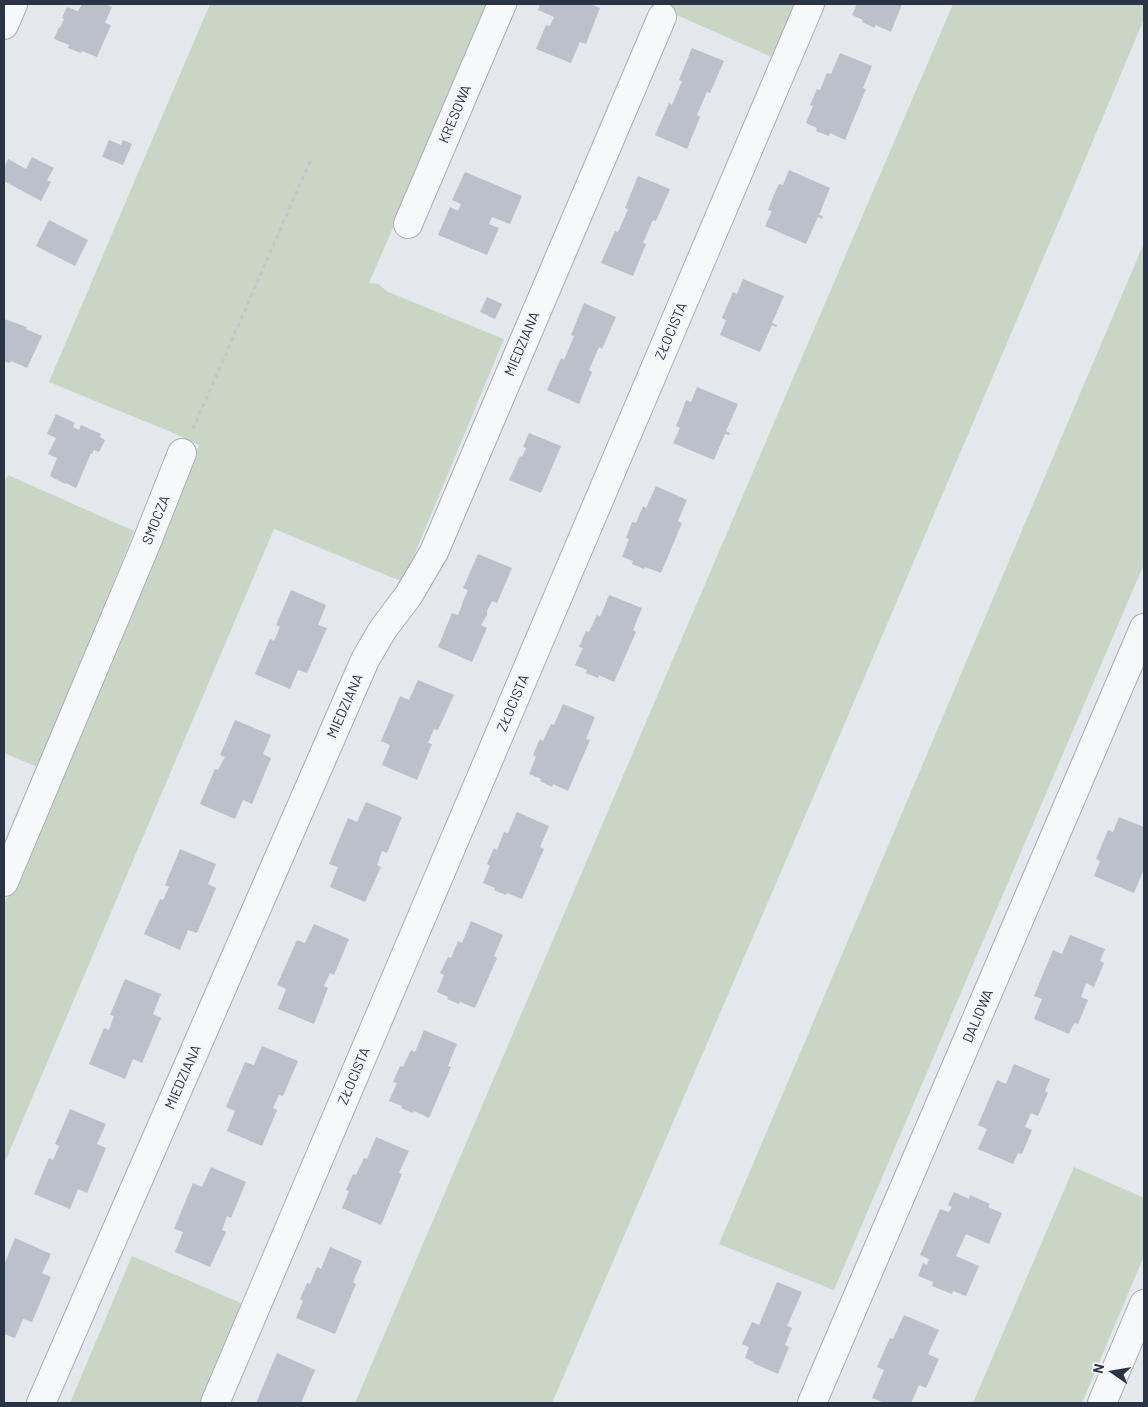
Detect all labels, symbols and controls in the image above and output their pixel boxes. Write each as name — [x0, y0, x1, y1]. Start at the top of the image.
street label: KRESOWA — [435, 82, 475, 146]
street label: ZŁOCISTA — [651, 300, 691, 362]
street label: MIEDZIANA — [501, 309, 543, 379]
street label: SMOCZA — [139, 493, 173, 547]
street label: MIEDZIANA — [323, 671, 367, 741]
street label: ZŁOCISTA — [493, 672, 533, 734]
street label: DALIOWA — [959, 987, 997, 1045]
street label: MIEDZIANA — [161, 1042, 205, 1112]
street label: ZŁOCISTA — [334, 1045, 374, 1107]
north arrow — [1088, 1347, 1138, 1397]
text: N — [1089, 1362, 1107, 1375]

